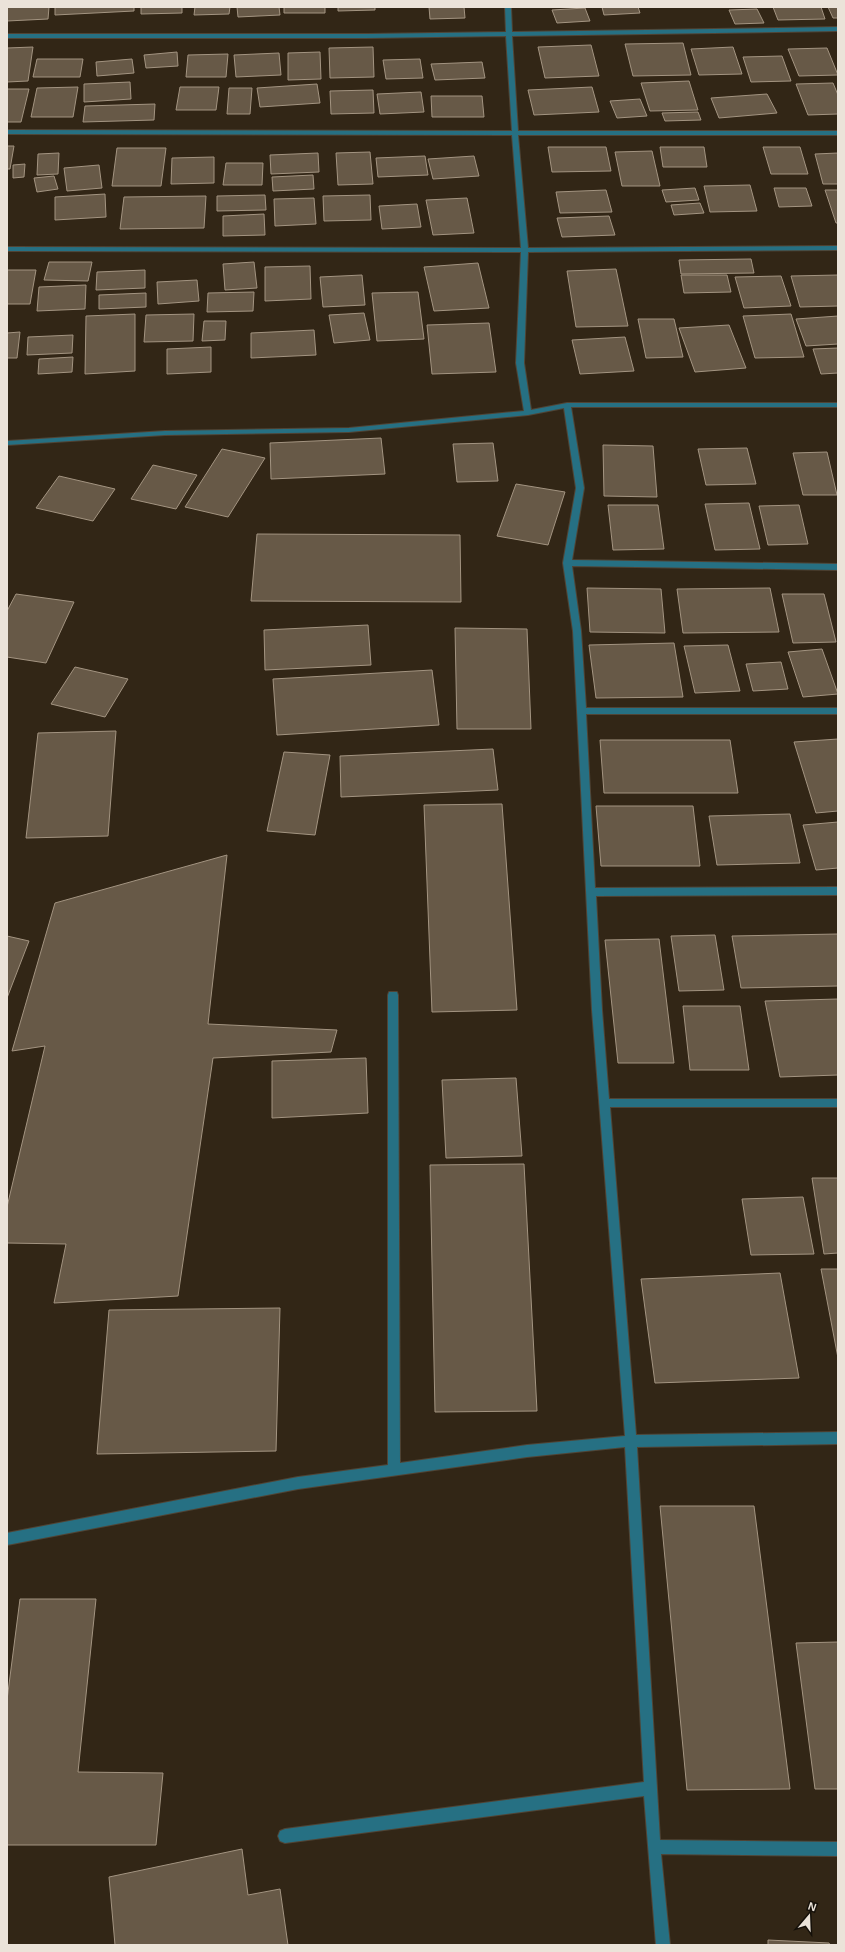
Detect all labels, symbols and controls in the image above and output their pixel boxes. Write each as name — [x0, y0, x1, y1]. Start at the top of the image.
north arrow — [789, 1896, 829, 1936]
text: N — [807, 1900, 818, 1914]

